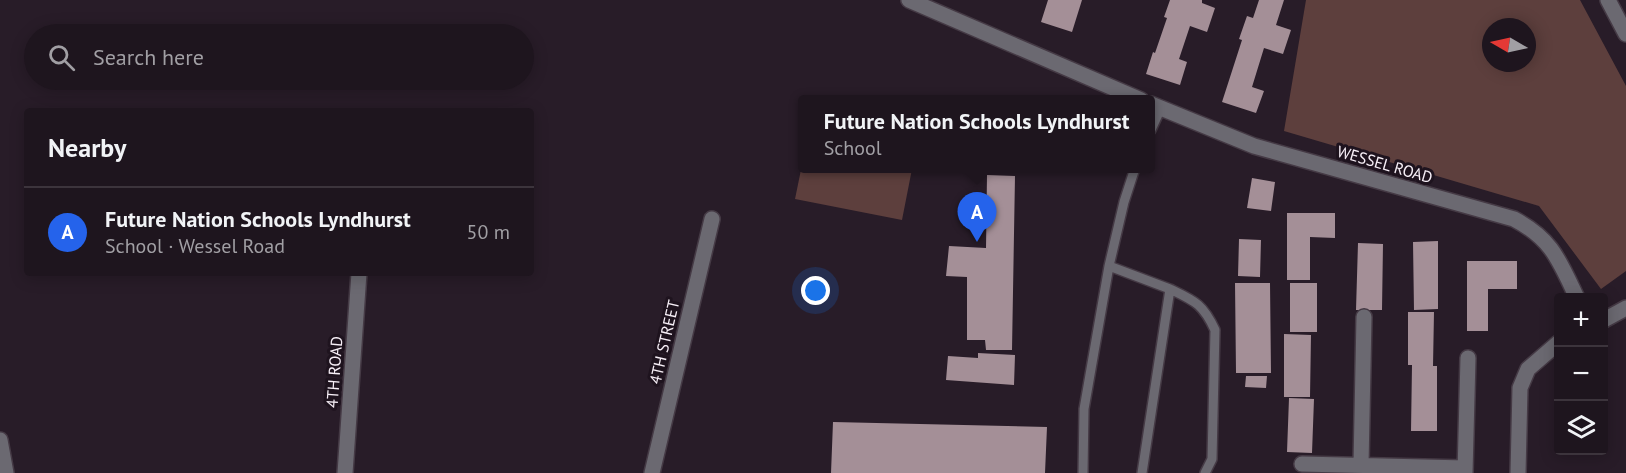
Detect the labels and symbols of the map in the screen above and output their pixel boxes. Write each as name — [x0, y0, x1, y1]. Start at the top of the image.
north arrow — [1482, 18, 1536, 72]
street label: WESSEL ROAD — [1335, 141, 1435, 187]
pin: A — [958, 192, 996, 242]
your location — [801, 276, 830, 305]
street label: 4TH STREET — [645, 298, 683, 386]
street label: 4TH ROAD — [322, 335, 346, 409]

